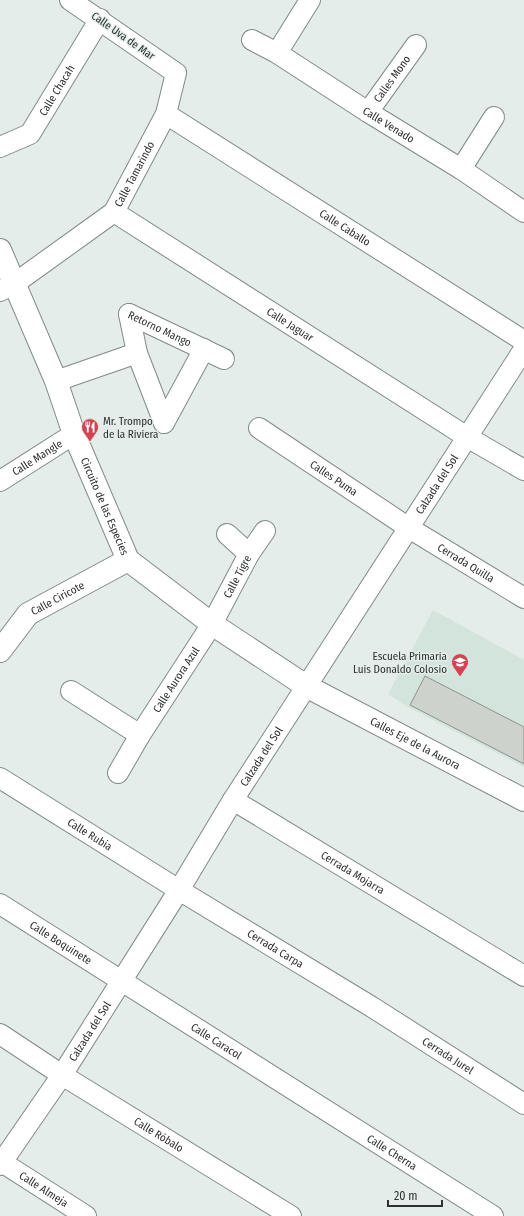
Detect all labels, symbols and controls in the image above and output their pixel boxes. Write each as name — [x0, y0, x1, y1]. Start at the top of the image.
street label: Calle Uva de Mar — [89, 9, 157, 63]
street label: Calles Mono — [371, 53, 413, 105]
street label: Calle Chacah — [36, 62, 77, 118]
street label: Calle Venado — [360, 104, 417, 146]
street label: Calle Tamarindo — [111, 139, 157, 209]
street label: Calle Caballo — [317, 206, 373, 249]
street label: Calle Jaguar — [264, 305, 316, 344]
street label: Retorno Mango — [126, 308, 194, 349]
place label: Mr. Trompo de la Riviera — [103, 415, 159, 441]
restaurant icon: Mr. Trompo de la Riviera — [80, 417, 100, 442]
street label: Calle Mangle — [10, 437, 65, 478]
street label: Calzada del Sol — [413, 452, 461, 516]
street label: Circuito de las Especies — [78, 455, 132, 557]
street label: Calles Puma — [308, 457, 360, 498]
street label: Cerrada Quilla — [435, 540, 497, 585]
street label: Calle Tigre — [221, 553, 254, 600]
street label: Calle Ciricote — [29, 578, 86, 618]
street label: Calle Aurora Azul — [150, 644, 202, 715]
place label: Escuela Primaria Luis Donaldo Colosio — [353, 650, 447, 676]
school or university icon: Escuela Primaria Luis Donaldo Colosio — [450, 652, 470, 677]
street label: Calles Eje de la Aurora — [368, 714, 462, 772]
street label: Calzada del Sol — [237, 724, 285, 789]
street label: Calle Rubia — [65, 815, 115, 853]
street label: Cerrada Mojarra — [319, 848, 387, 897]
street label: Calle Boquinete — [27, 918, 94, 967]
street label: Cerrada Carpa — [245, 927, 306, 970]
street label: Calzada del Sol — [66, 999, 113, 1064]
street label: Calle Caracol — [189, 1020, 244, 1062]
street label: Cerrada Jurel — [420, 1034, 476, 1077]
street label: Calle Róbalo — [132, 1114, 186, 1155]
street label: Calle Cherna — [365, 1132, 419, 1173]
street label: Calle Almeja — [17, 1169, 71, 1209]
scale bar — [388, 1182, 442, 1208]
text: 20 m — [394, 1189, 418, 1203]

